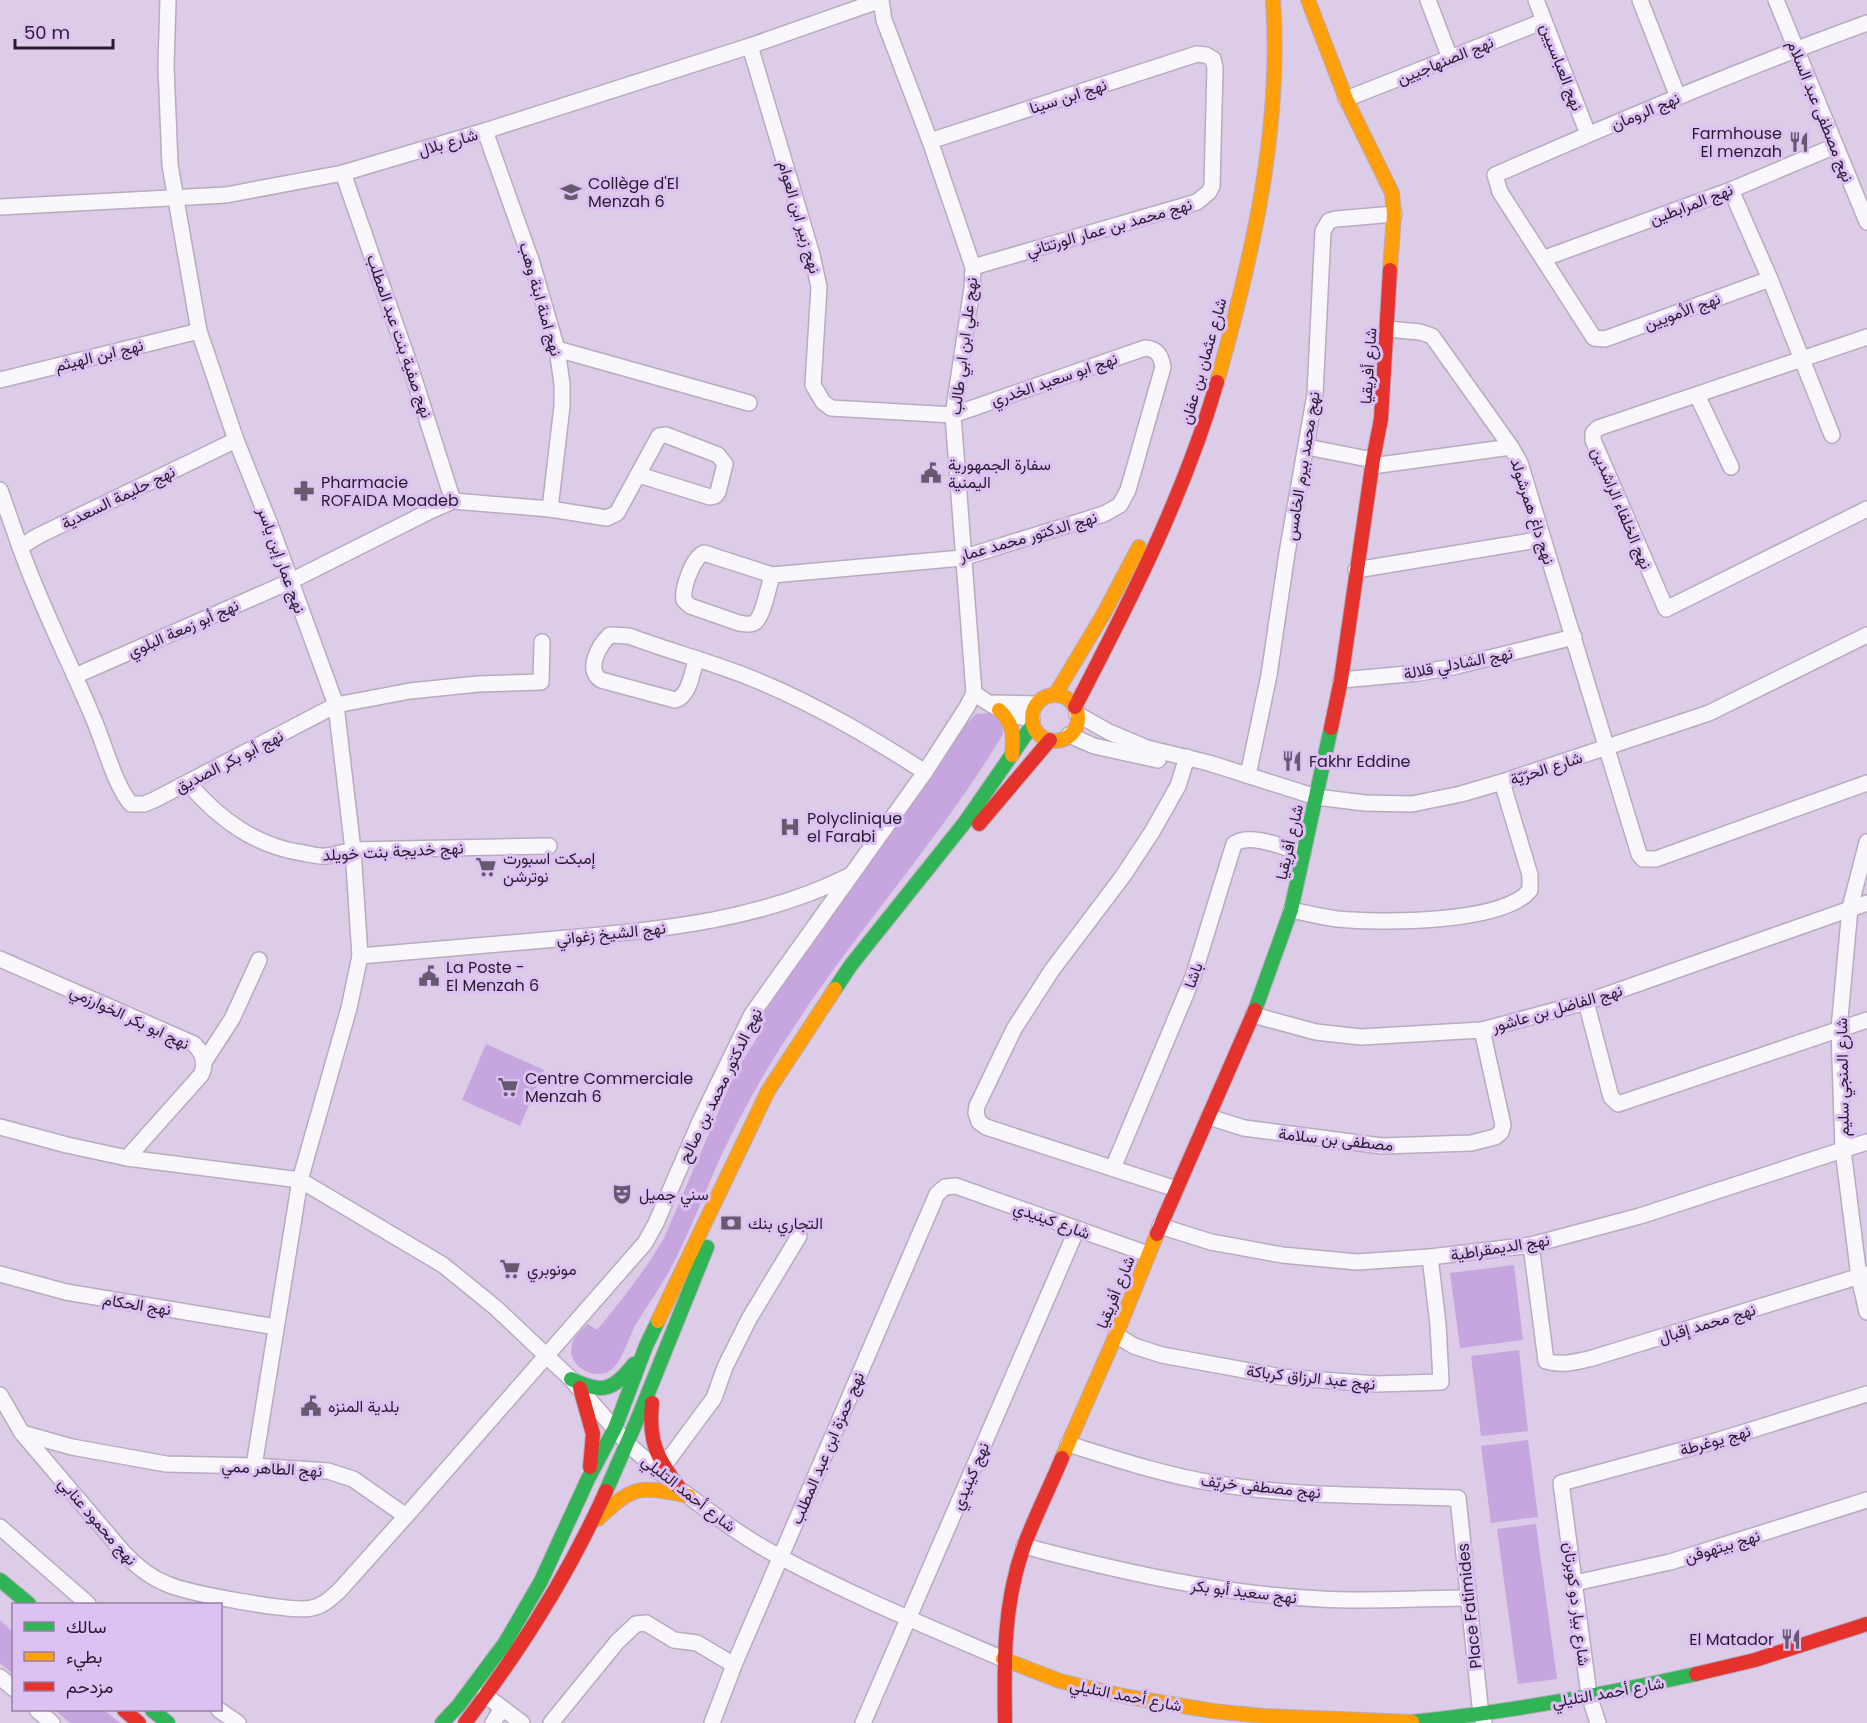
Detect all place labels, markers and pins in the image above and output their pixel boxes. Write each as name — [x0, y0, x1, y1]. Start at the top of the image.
place label: Farmhouse El menzah — [1692, 122, 1782, 163]
restaurant icon: Farmhouse El menzah — [1787, 130, 1811, 154]
place label: Collège d'El Menzah 6 — [588, 172, 679, 213]
school or university icon: Collège d'El Menzah 6 — [559, 180, 583, 204]
place label: سفارة الجمهورية اليمنية — [948, 453, 1051, 494]
public building icon: سفارة الجمهورية اليمنية — [919, 461, 943, 485]
place label: Pharmacie ROFAIDA Moadeb — [321, 471, 459, 512]
pharmacy icon: Pharmacie ROFAIDA Moadeb — [292, 479, 316, 503]
restaurant icon: Fakhr Eddine — [1280, 749, 1304, 773]
place label: Fakhr Eddine — [1309, 750, 1411, 773]
place label: Polyclinique el Farabi — [807, 807, 902, 848]
hospital icon: Polyclinique el Farabi — [778, 815, 802, 839]
place label: إمبكت اسبورت نوترشن — [503, 847, 596, 888]
supermarket icon: إمبكت اسبورت نوترشن — [474, 855, 498, 879]
place label: La Poste - El Menzah 6 — [446, 956, 539, 997]
public building icon: La Poste - El Menzah 6 — [417, 964, 441, 988]
place label: Centre Commerciale Menzah 6 — [525, 1067, 693, 1108]
supermarket icon: Centre Commerciale Menzah 6 — [496, 1075, 520, 1099]
theatre icon: سني جميل — [610, 1182, 634, 1206]
place label: سني جميل — [639, 1183, 709, 1208]
bank icon: التجاري بنك — [719, 1211, 743, 1235]
place label: التجاري بنك — [748, 1212, 823, 1237]
supermarket icon: مونوبري — [498, 1257, 522, 1281]
place label: مونوبري — [527, 1258, 577, 1283]
public building icon: بلدية المنزه — [299, 1394, 323, 1418]
place label: بلدية المنزه — [328, 1395, 399, 1418]
restaurant icon: El Matador — [1779, 1627, 1803, 1651]
place label: El Matador — [1689, 1628, 1774, 1651]

